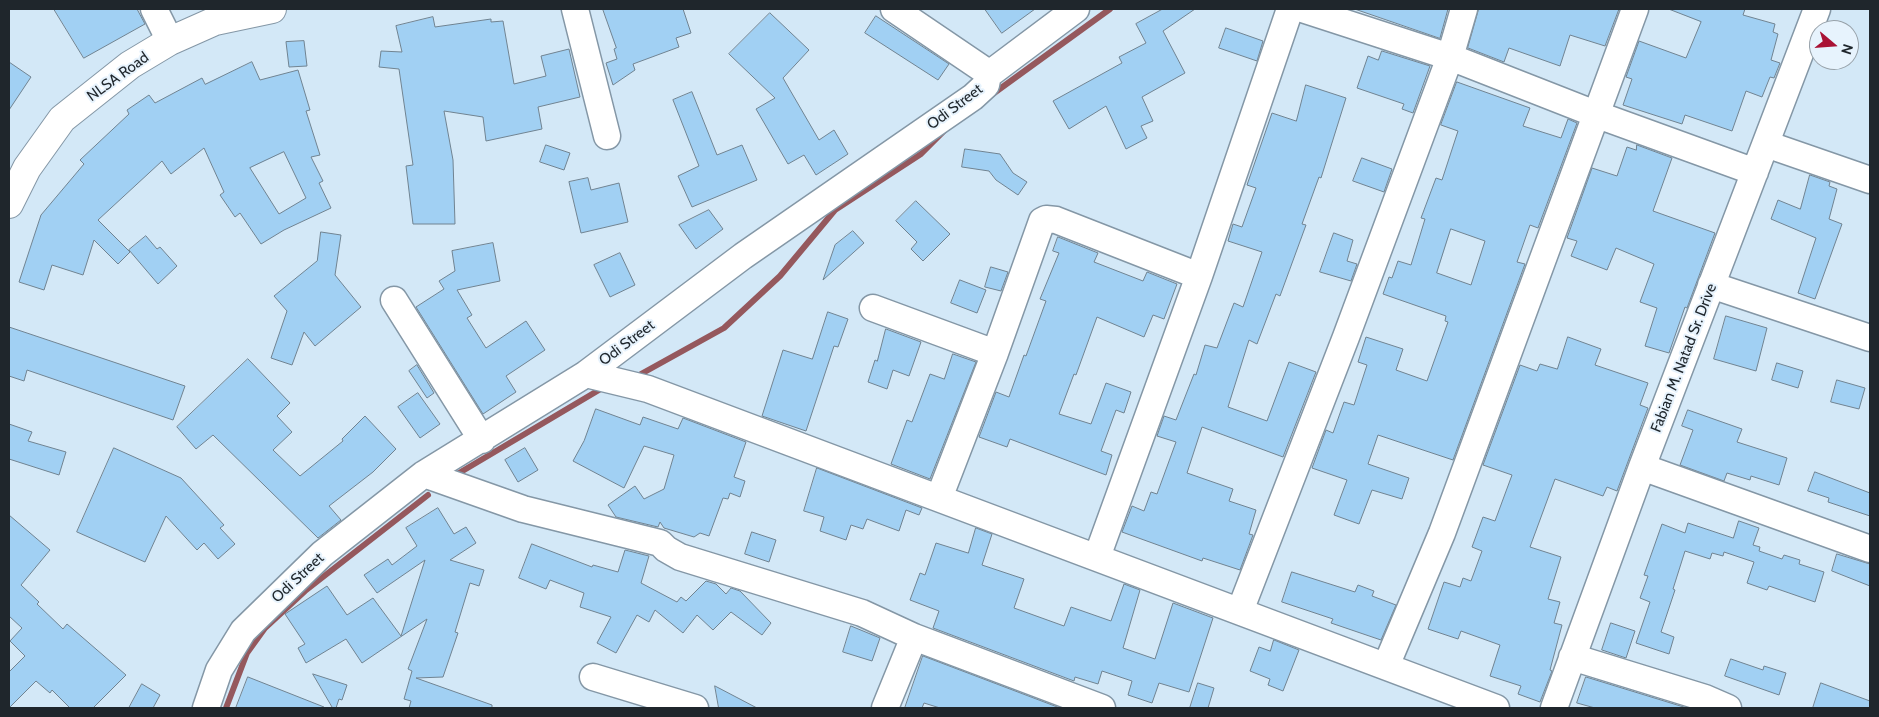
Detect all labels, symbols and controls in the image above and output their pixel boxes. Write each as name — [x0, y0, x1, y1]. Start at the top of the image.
north arrow — [1809, 20, 1859, 70]
text: N — [1837, 42, 1857, 57]
street label: NLSA Road — [84, 49, 152, 105]
street label: Odi Street — [924, 80, 986, 134]
street label: Fabian M. Natad Sr. Drive — [1647, 281, 1721, 435]
street label: Odi Street — [596, 316, 658, 370]
street label: Odi Street — [268, 549, 328, 607]

